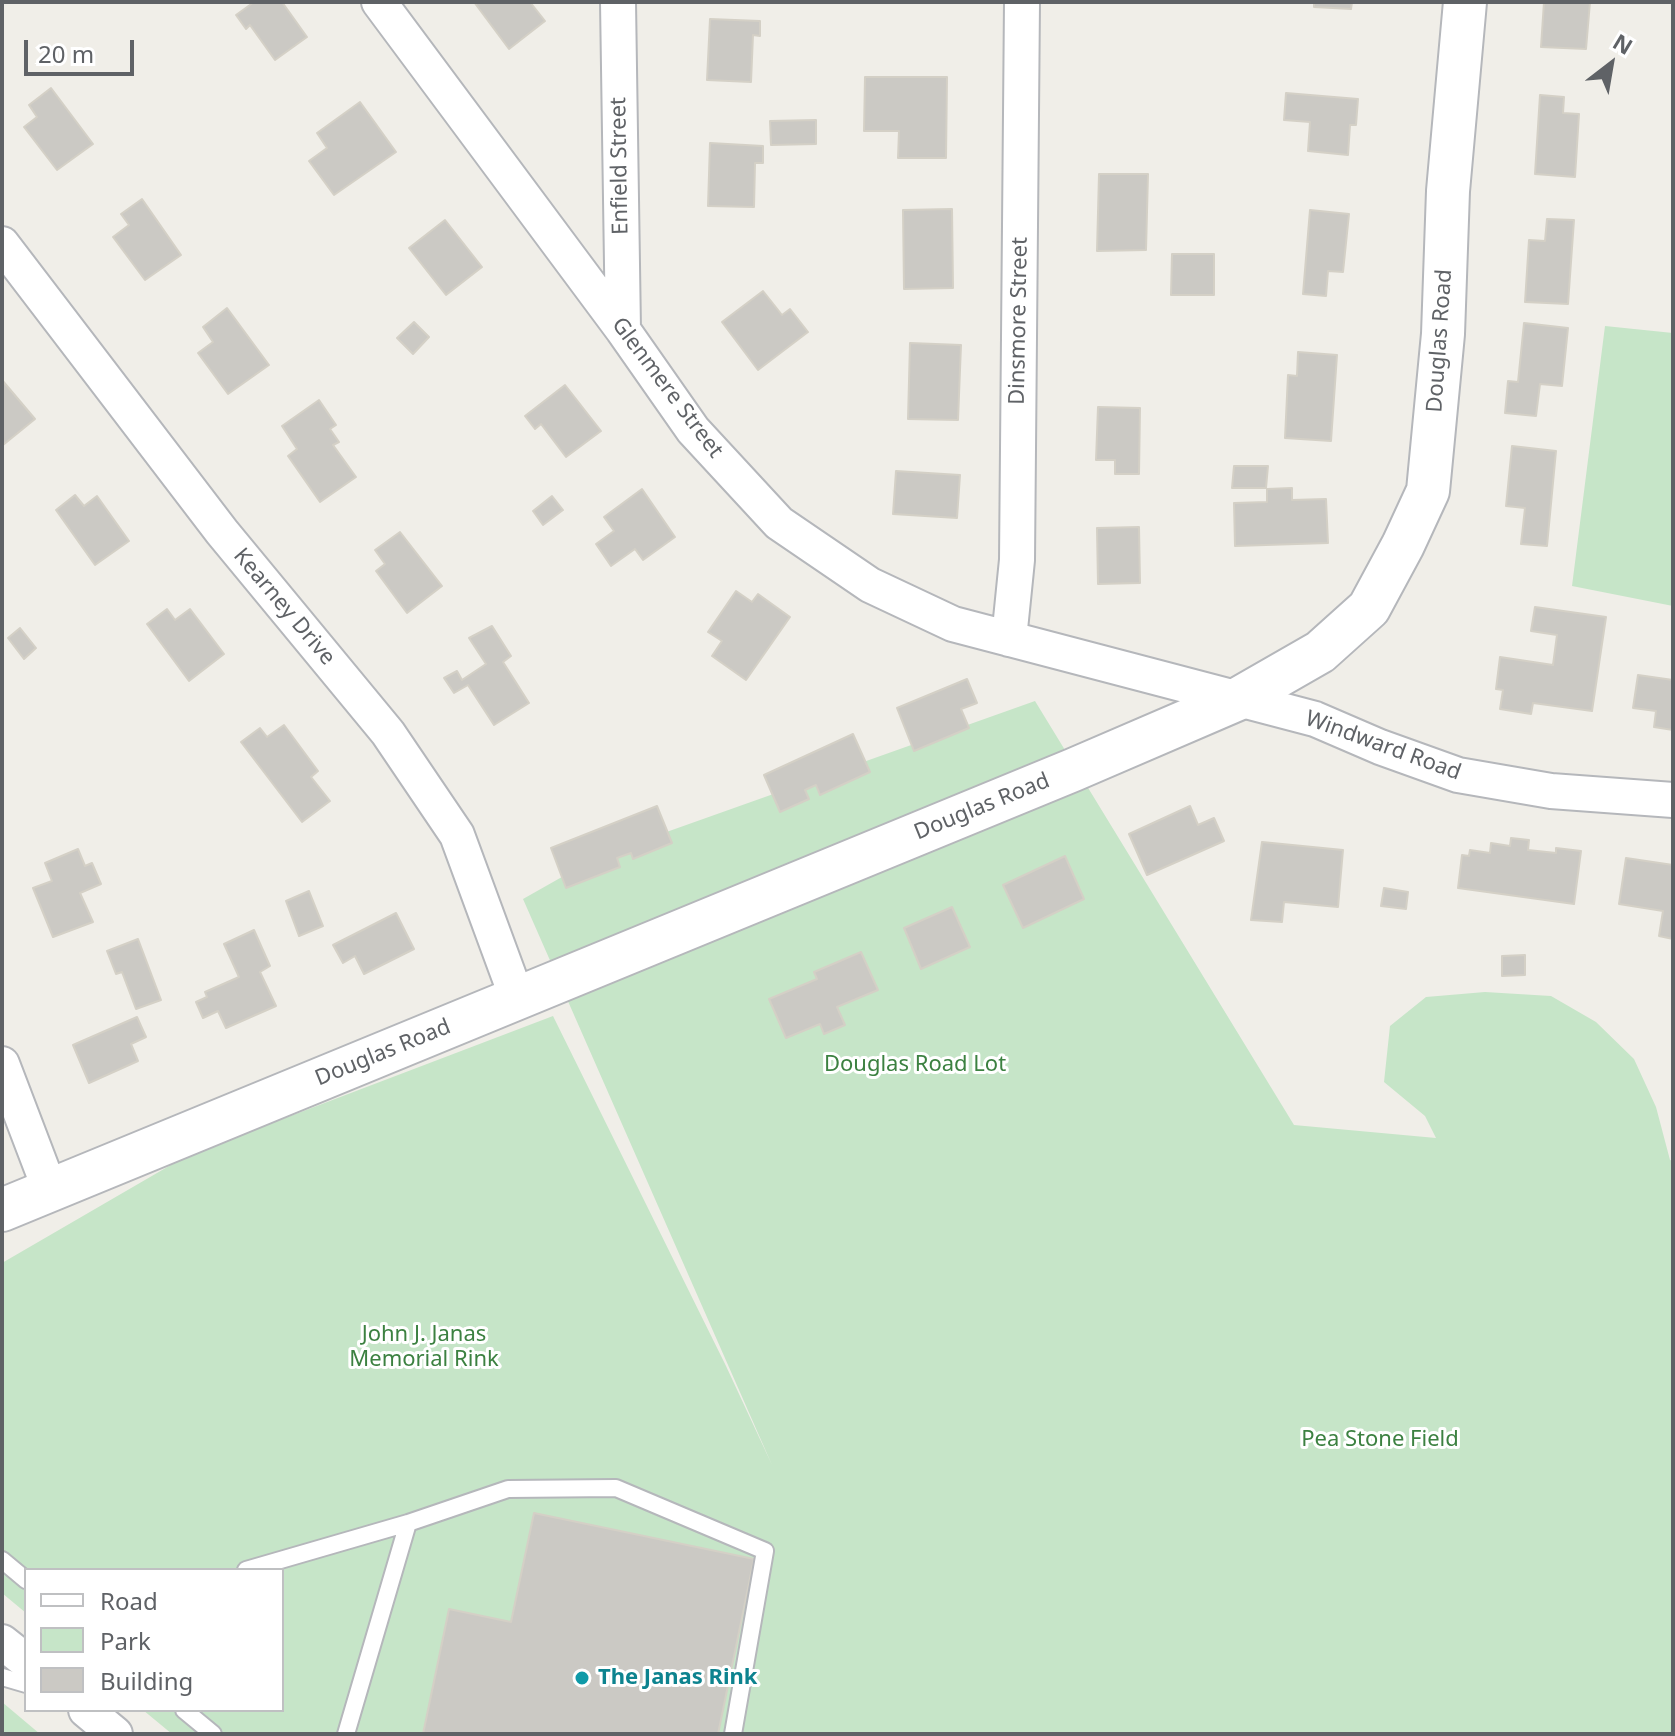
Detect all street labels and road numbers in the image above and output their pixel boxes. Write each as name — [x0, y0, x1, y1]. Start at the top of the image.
street label: Enfield Street — [606, 97, 634, 235]
street label: Dinsmore Street — [1004, 237, 1034, 405]
street label: Douglas Road — [1422, 268, 1458, 414]
street label: Glenmere Street — [606, 313, 728, 463]
street label: Kearney Drive — [227, 543, 341, 671]
street label: Windward Road — [1302, 706, 1464, 786]
street label: Douglas Road — [910, 768, 1054, 846]
street label: Douglas Road — [311, 1014, 455, 1092]

